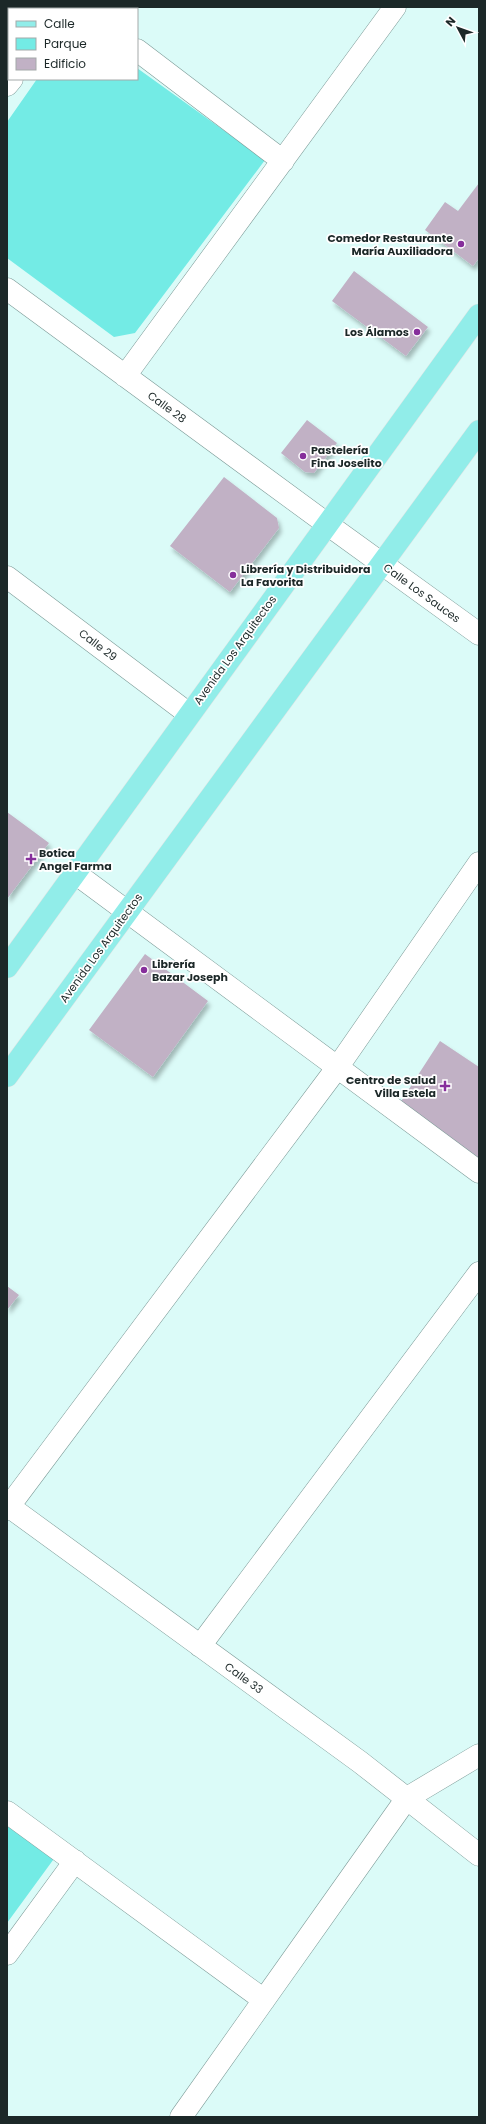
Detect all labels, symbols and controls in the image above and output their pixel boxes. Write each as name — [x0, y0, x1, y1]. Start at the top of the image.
legend — [8, 8, 138, 80]
north arrow — [438, 8, 478, 48]
text: N — [442, 13, 459, 30]
text: Calle — [44, 15, 75, 32]
text: Parque — [44, 35, 87, 52]
text: Edificio — [44, 55, 86, 72]
place label: Comedor Restaurante María Auxiliadora — [327, 230, 453, 259]
marker: Comedor Restaurante María Auxiliadora — [456, 239, 466, 249]
place label: Los Álamos — [345, 324, 409, 340]
marker: Los Álamos — [412, 327, 422, 337]
street label: Calle 28 — [144, 387, 190, 427]
place label: Pastelería Fina Joselito — [311, 442, 382, 471]
marker: Pastelería Fina Joselito — [298, 451, 308, 461]
street label: Calle Los Sauces — [380, 560, 464, 627]
place label: Librería y Distribuidora La Favorita — [241, 561, 370, 590]
marker: Librería y Distribuidora La Favorita — [228, 570, 238, 580]
street label: Avenida Los Arquitectos — [190, 592, 280, 708]
street label: Calle 29 — [75, 625, 121, 665]
place label: Botica Angel Farma — [39, 845, 112, 874]
marker: Botica Angel Farma — [26, 854, 36, 864]
street label: Avenida Los Arquitectos — [56, 890, 146, 1006]
place label: Librería Bazar Joseph — [152, 956, 228, 985]
marker: Librería Bazar Joseph — [139, 965, 149, 975]
place label: Centro de Salud Villa Estela — [346, 1072, 436, 1101]
marker: Centro de Salud Villa Estela — [439, 1080, 451, 1092]
street label: Calle 33 — [221, 1659, 267, 1697]

